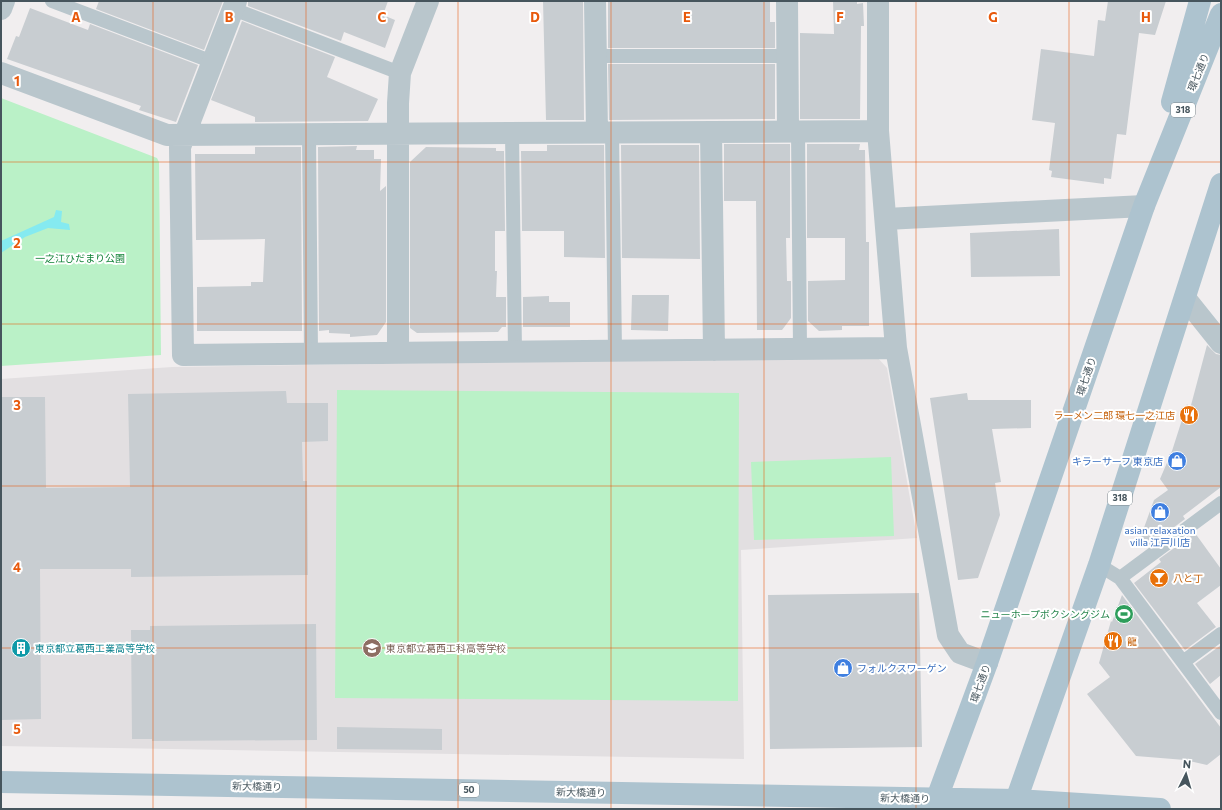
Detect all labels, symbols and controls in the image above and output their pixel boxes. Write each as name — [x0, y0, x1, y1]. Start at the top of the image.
text: A — [71, 9, 81, 25]
text: B — [225, 9, 234, 25]
text: C — [378, 9, 387, 25]
text: D — [530, 9, 540, 25]
text: E — [683, 9, 691, 25]
text: F — [836, 9, 844, 25]
text: G — [988, 9, 998, 25]
text: H — [1141, 9, 1151, 25]
street label: 環七通り — [1185, 51, 1211, 93]
text: 1 — [14, 73, 20, 89]
road number: 318 — [1171, 103, 1195, 117]
text: 2 — [13, 235, 21, 251]
park label: 一之江ひだまり公園 — [35, 252, 125, 264]
street label: 環七通り — [1074, 355, 1098, 397]
text: 3 — [13, 397, 21, 413]
restaurant icon: ラーメン二郎 環七一之江店 — [1178, 404, 1200, 426]
place label: ラーメン二郎 環七一之江店 — [1053, 409, 1175, 421]
shop icon: キラーサーフ 東京店 — [1166, 450, 1188, 472]
place label: キラーサーフ 東京店 — [1072, 455, 1163, 467]
road number: 318 — [1108, 491, 1132, 505]
shop icon: asian relaxation villa 江戸川店 — [1149, 501, 1171, 523]
place label: asian relaxation villa 江戸川店 — [1124, 524, 1196, 548]
text: 4 — [13, 559, 21, 575]
bar icon: 八と丁 — [1148, 567, 1170, 589]
place label: 八と丁 — [1173, 572, 1203, 584]
sports icon: ニューホープボクシングジム — [1113, 603, 1135, 625]
place label: ニューホープボクシングジム — [981, 608, 1110, 620]
restaurant icon: 龍 — [1102, 630, 1124, 652]
place label: 龍 — [1127, 635, 1137, 647]
building icon: 東京都立葛西工業高等学校 — [10, 637, 32, 659]
school or university icon: 東京都立葛西工科高等学校 — [361, 637, 383, 659]
place label: 東京都立葛西工業高等学校 — [35, 642, 155, 654]
place label: 東京都立葛西工科高等学校 — [386, 642, 506, 654]
shop icon: フォルクスワーゲン — [832, 657, 854, 679]
place label: フォルクスワーゲン — [857, 662, 947, 674]
street label: 環七通り — [968, 662, 992, 704]
text: 5 — [13, 721, 21, 737]
north arrow — [1166, 754, 1206, 794]
text: N — [1182, 757, 1192, 770]
street label: 新大橋通り — [232, 780, 282, 792]
road number: 50 — [459, 783, 479, 797]
street label: 新大橋通り — [556, 786, 606, 798]
street label: 新大橋通り — [880, 792, 930, 804]

